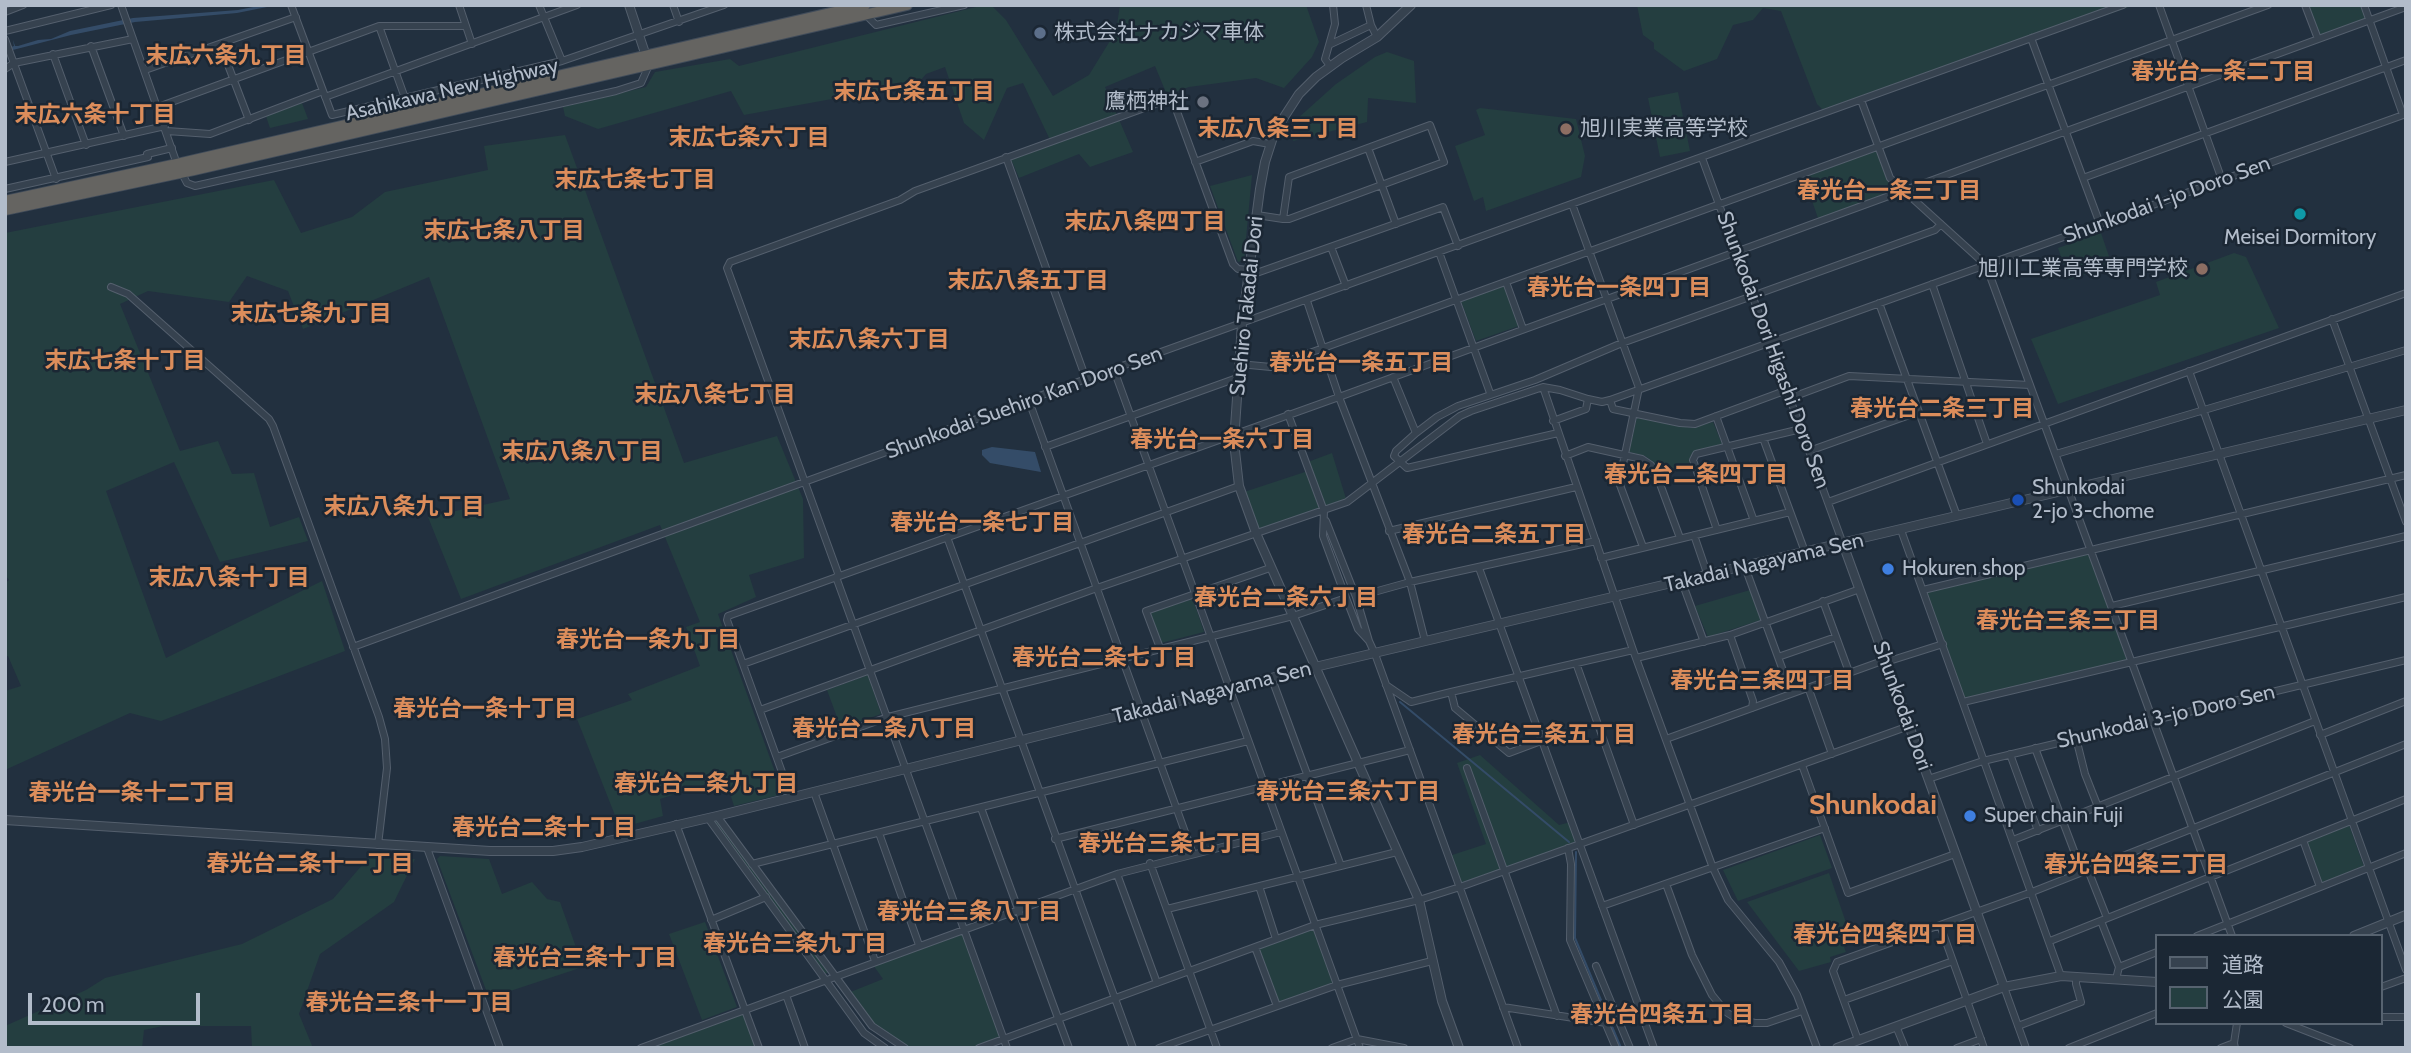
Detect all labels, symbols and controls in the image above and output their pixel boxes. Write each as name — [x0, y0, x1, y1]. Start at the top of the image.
place label: 株式会社ナカジマ車体 — [1054, 20, 1264, 46]
marker: 株式会社ナカジマ車体 — [1032, 25, 1048, 41]
district label: 末広六条九丁目 — [146, 42, 306, 70]
street label: Asahikawa New Highway — [343, 53, 561, 127]
district label: 春光台一条二丁目 — [2131, 58, 2315, 86]
district label: 末広七条五丁目 — [834, 78, 994, 106]
place label: 鷹栖神社 — [1105, 89, 1189, 115]
marker: 鷹栖神社 — [1195, 94, 1211, 110]
district label: 末広六条十丁目 — [15, 101, 175, 129]
district label: 末広八条三丁目 — [1198, 115, 1358, 143]
place label: 旭川実業高等学校 — [1580, 116, 1748, 142]
marker: 旭川実業高等学校 — [1558, 121, 1574, 137]
district label: 末広七条六丁目 — [669, 124, 829, 152]
street label: Shunkodai 1-jo Doro Sen — [2060, 151, 2274, 249]
district label: 末広七条七丁目 — [555, 166, 715, 194]
district label: 春光台一条三丁目 — [1797, 177, 1981, 205]
marker: Meisei Dormitory — [2292, 206, 2308, 222]
district label: 末広八条四丁目 — [1065, 208, 1225, 236]
street label: Shunkodai Dori Higashi Doro Sen — [1711, 208, 1835, 492]
street label: Suehiro Takadai Dori — [1225, 215, 1269, 397]
district label: 末広七条八丁目 — [424, 217, 584, 245]
place label: Meisei Dormitory — [2224, 225, 2376, 251]
place label: 旭川工業高等専門学校 — [1978, 256, 2188, 282]
marker: 旭川工業高等専門学校 — [2194, 261, 2210, 277]
district label: 末広八条五丁目 — [948, 267, 1108, 295]
district label: 春光台一条四丁目 — [1527, 274, 1711, 302]
district label: 末広七条九丁目 — [231, 300, 391, 328]
district label: 末広八条六丁目 — [789, 326, 949, 354]
street label: Shunkodai Suehiro Kan Doro Sen — [882, 341, 1166, 465]
district label: 末広七条十丁目 — [45, 347, 205, 375]
district label: 春光台一条五丁目 — [1269, 349, 1453, 377]
district label: 末広八条七丁目 — [635, 381, 795, 409]
district label: 春光台二条三丁目 — [1850, 395, 2034, 423]
district label: 春光台一条六丁目 — [1130, 426, 1314, 454]
district label: 末広八条八丁目 — [502, 438, 662, 466]
district label: 春光台二条四丁目 — [1604, 461, 1788, 489]
place label: Shunkodai 2-jo 3-chome — [2032, 475, 2154, 525]
marker: Shunkodai 2-jo 3-chome — [2010, 492, 2026, 508]
district label: 末広八条九丁目 — [324, 493, 484, 521]
district label: 春光台一条七丁目 — [890, 509, 1074, 537]
district label: 春光台二条五丁目 — [1402, 521, 1586, 549]
street label: Takadai Nagayama Sen — [1662, 528, 1866, 598]
place label: Hokuren shop — [1902, 556, 2025, 582]
marker: Hokuren shop — [1880, 561, 1896, 577]
district label: 末広八条十丁目 — [149, 564, 309, 592]
district label: 春光台二条六丁目 — [1194, 584, 1378, 612]
district label: 春光台三条三丁目 — [1976, 607, 2160, 635]
district label: 春光台一条九丁目 — [556, 626, 740, 654]
street label: Shunkodai Dori — [1867, 638, 1937, 774]
district label: 春光台二条七丁目 — [1012, 644, 1196, 672]
street label: Takadai Nagayama Sen — [1110, 656, 1314, 730]
district label: 春光台三条四丁目 — [1670, 667, 1854, 695]
street label: Shunkodai 3-jo Doro Sen — [2055, 680, 2277, 754]
district label: 春光台一条十丁目 — [393, 695, 577, 723]
district label: 春光台二条八丁目 — [792, 715, 976, 743]
district label: 春光台三条五丁目 — [1452, 721, 1636, 749]
district label: 春光台二条九丁目 — [614, 770, 798, 798]
district label: 春光台三条六丁目 — [1256, 778, 1440, 806]
district label: 春光台一条十二丁目 — [29, 779, 235, 807]
district label: Shunkodai — [1809, 789, 1937, 823]
place label: Super chain Fuji — [1984, 803, 2123, 829]
marker: Super chain Fuji — [1962, 808, 1978, 824]
district label: 春光台二条十丁目 — [452, 814, 636, 842]
district label: 春光台三条七丁目 — [1078, 830, 1262, 858]
district label: 春光台二条十一丁目 — [207, 850, 413, 878]
district label: 春光台四条三丁目 — [2044, 851, 2228, 879]
district label: 春光台三条八丁目 — [877, 898, 1061, 926]
district label: 春光台四条四丁目 — [1793, 921, 1977, 949]
district label: 春光台三条九丁目 — [703, 930, 887, 958]
legend — [2156, 934, 2383, 1025]
district label: 春光台三条十丁目 — [493, 944, 677, 972]
text: 道路 — [2222, 952, 2264, 977]
scale bar — [32, 979, 203, 1023]
text: 公園 — [2222, 987, 2264, 1012]
district label: 春光台三条十一丁目 — [306, 989, 512, 1017]
text: 200 m — [41, 992, 104, 1017]
district label: 春光台四条五丁目 — [1570, 1001, 1754, 1029]

